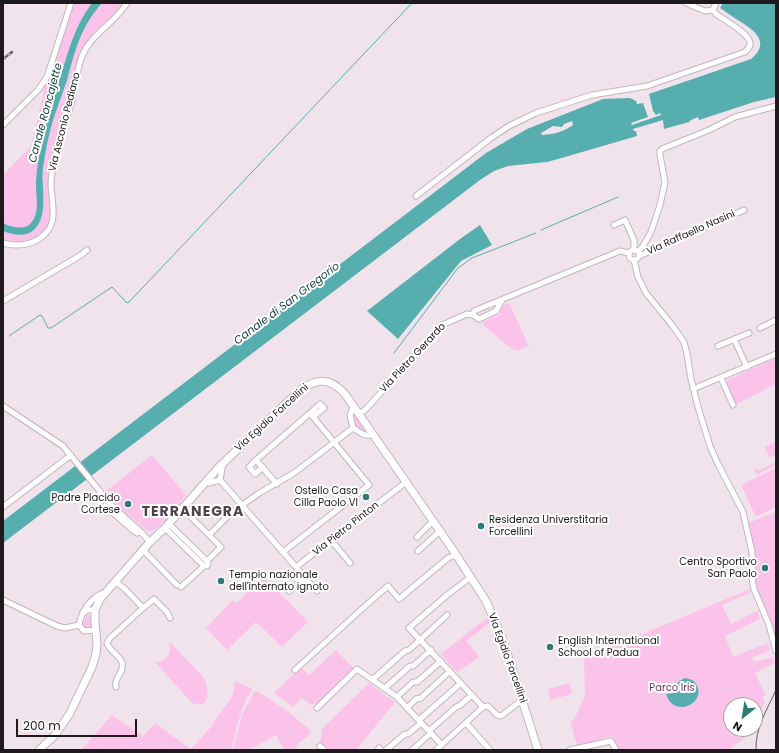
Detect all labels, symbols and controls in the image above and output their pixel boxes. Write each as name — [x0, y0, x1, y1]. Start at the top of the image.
water label: Canale Roncajette — [26, 62, 66, 164]
street label: Via Asconio Pediano — [47, 71, 83, 173]
street label: Via Raffaello Nasini — [645, 208, 737, 258]
water label: Canale di San Gregorio — [232, 260, 342, 348]
street label: Via Pietro Gerardo — [378, 321, 448, 395]
street label: Via Egidio Forcellini — [233, 382, 311, 454]
place label: Ostello Casa Cilla Paolo VI — [294, 485, 358, 508]
place label: Padre Placido Cortese — [51, 492, 120, 516]
marker: Ostello Casa Cilla Paolo VI — [361, 492, 371, 502]
marker: Padre Placido Cortese — [123, 499, 133, 509]
street label: Via Pietro Pinton — [311, 499, 381, 559]
district label: TERRANEGRA — [142, 504, 244, 520]
place label: Residenza Universtitaria Forcellini — [489, 514, 608, 538]
marker: Residenza Universtitaria Forcellini — [476, 521, 486, 531]
place label: Centro Sportivo San Paolo — [679, 556, 757, 580]
marker: Centro Sportivo San Paolo — [760, 563, 770, 573]
place label: Tempio nazionale dell'internato ignoto — [229, 569, 329, 592]
marker: Tempio nazionale dell'internato ignoto — [216, 576, 226, 586]
street label: Via Egidio Forcellini — [485, 611, 529, 705]
place label: English International School of Padua — [558, 635, 659, 658]
marker: English International School of Padua — [545, 642, 555, 652]
park label: Parco Iris — [649, 682, 695, 694]
north arrow — [723, 697, 763, 737]
scale bar — [18, 711, 139, 737]
text: 200 m — [23, 717, 61, 734]
text: N — [730, 718, 745, 736]

